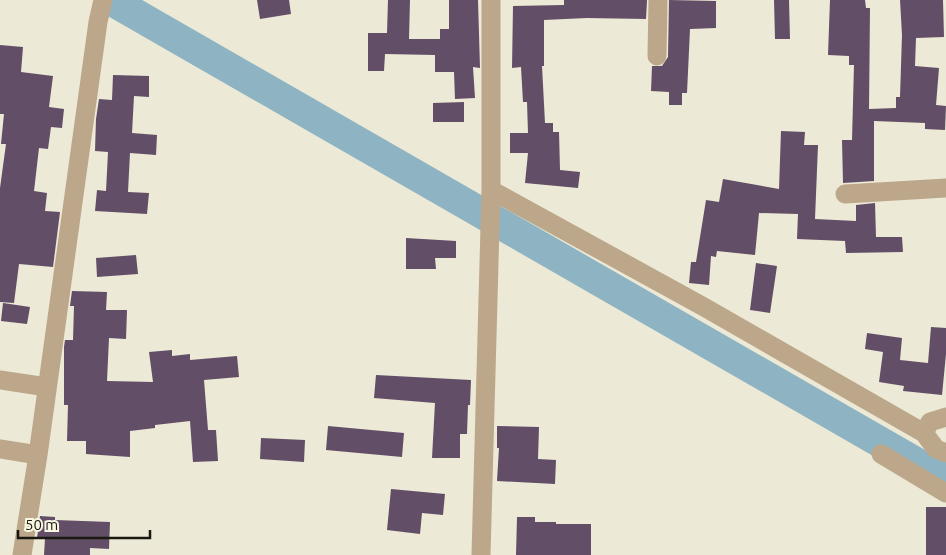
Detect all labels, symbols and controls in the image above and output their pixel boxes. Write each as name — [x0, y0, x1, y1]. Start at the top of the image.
scale bar — [18, 508, 150, 540]
text: 50 m — [25, 516, 58, 533]

